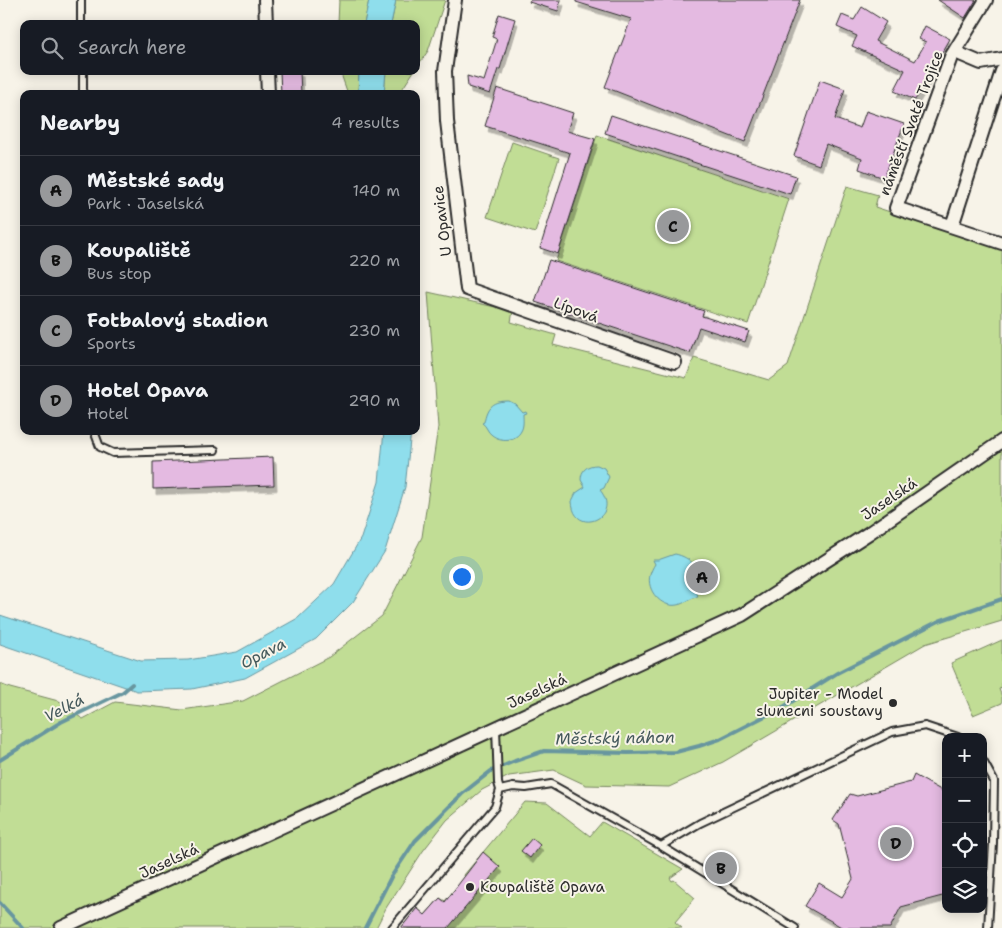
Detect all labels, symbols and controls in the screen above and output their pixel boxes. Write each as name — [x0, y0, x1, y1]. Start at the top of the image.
search box — [20, 20, 420, 75]
icon: search — [38, 34, 66, 62]
text: Search here — [78, 35, 187, 60]
street label: náměstí Svaté Trojice — [874, 48, 948, 198]
text: Nearby — [40, 109, 120, 137]
text: 4 results — [331, 112, 400, 133]
text: Městské sady — [87, 168, 224, 193]
text: A — [50, 180, 62, 201]
text: 140 m — [353, 180, 400, 201]
street label: U Opavice — [428, 185, 456, 257]
text: Park · Jaselská — [87, 193, 204, 214]
pin: C — [657, 207, 689, 245]
text: Koupaliště — [87, 238, 191, 263]
text: B — [51, 250, 61, 271]
text: 220 m — [348, 250, 400, 271]
text: Bus stop — [87, 263, 152, 284]
street label: Lípová — [551, 293, 602, 328]
text: Fotbalový stadion — [87, 308, 268, 333]
text: C — [51, 320, 61, 341]
text: 230 m — [348, 320, 400, 341]
text: Sports — [87, 333, 136, 354]
text: Hotel Opava — [87, 378, 208, 403]
text: D — [50, 390, 62, 411]
text: 290 m — [348, 390, 400, 411]
text: Hotel — [87, 403, 128, 424]
street label: Jaselská — [857, 473, 921, 525]
pin: A — [686, 558, 718, 596]
your location — [449, 564, 475, 590]
water label: Opava — [237, 633, 289, 673]
street label: Jaselská — [504, 668, 570, 713]
place label: Jupiter - Model slunecni soustavy — [756, 684, 883, 721]
water label: Velká — [40, 689, 88, 727]
marker: Jupiter - Model slunecni soustavy — [887, 697, 899, 709]
water label: Městský náhon — [555, 726, 675, 750]
map controls — [942, 733, 987, 913]
button: + — [942, 733, 987, 778]
button: − — [942, 778, 987, 823]
button: locate — [942, 823, 987, 868]
pin: D — [880, 824, 912, 862]
street label: Jaselská — [136, 838, 202, 883]
pin: B — [705, 849, 737, 887]
button: layers — [942, 868, 987, 913]
place label: Koupaliště Opava — [480, 877, 606, 897]
marker: Koupaliště Opava — [464, 881, 476, 893]

